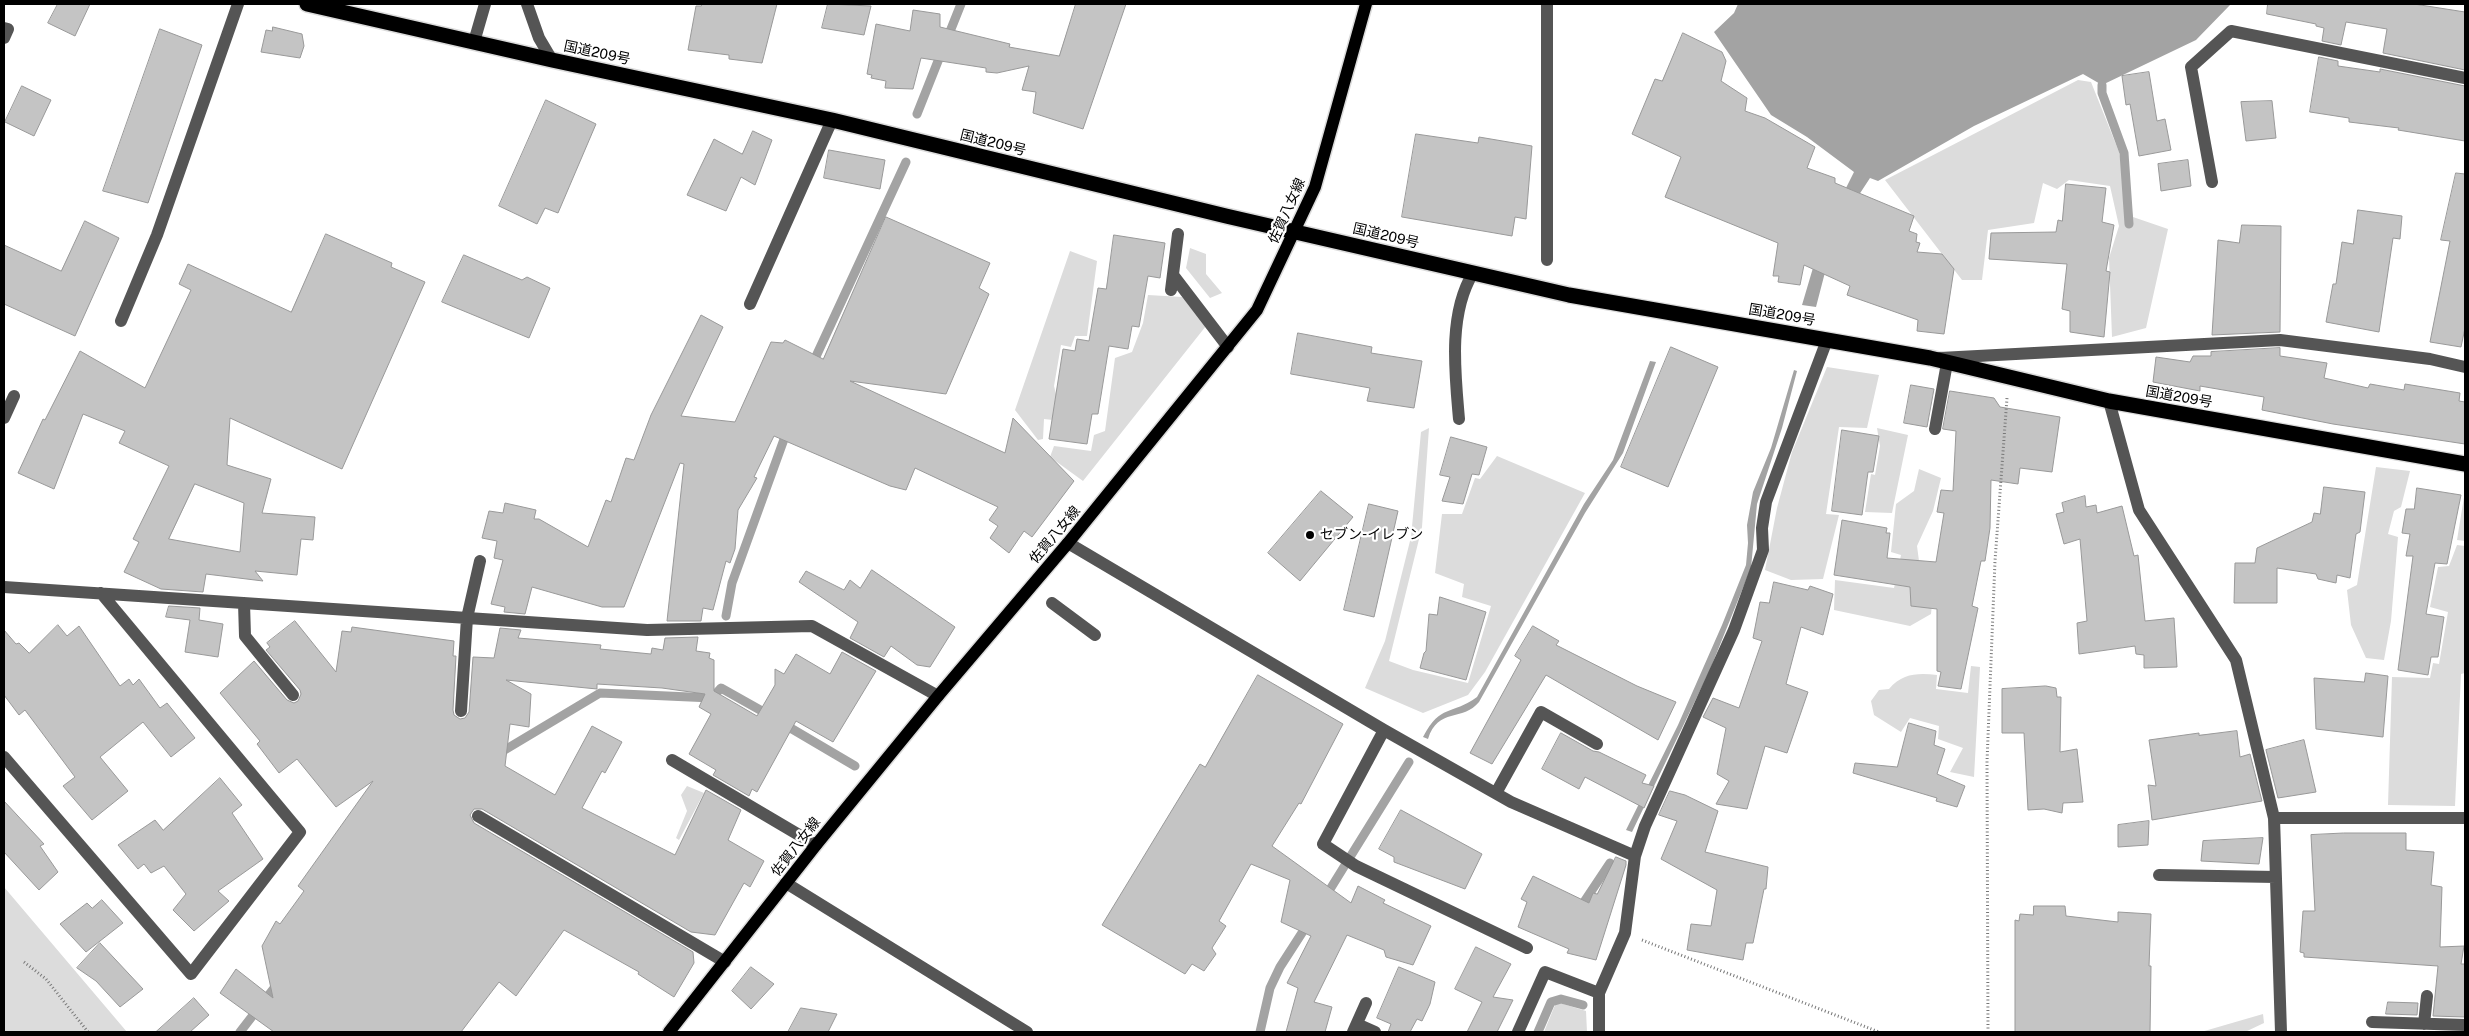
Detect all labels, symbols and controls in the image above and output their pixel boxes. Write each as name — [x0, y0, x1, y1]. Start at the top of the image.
street label: 国道209号 — [562, 38, 632, 68]
street label: 国道209号 — [958, 127, 1028, 159]
street label: 佐賀八女線 — [1265, 176, 1309, 246]
street label: 国道209号 — [1351, 220, 1421, 252]
street label: 国道209号 — [1747, 301, 1817, 329]
street label: 国道209号 — [2144, 383, 2214, 411]
street label: 佐賀八女線 — [1026, 503, 1084, 567]
place label: セブン-イレブン — [1320, 527, 1423, 543]
marker: セブン-イレブン — [1304, 529, 1316, 541]
street label: 佐賀八女線 — [768, 814, 824, 880]

